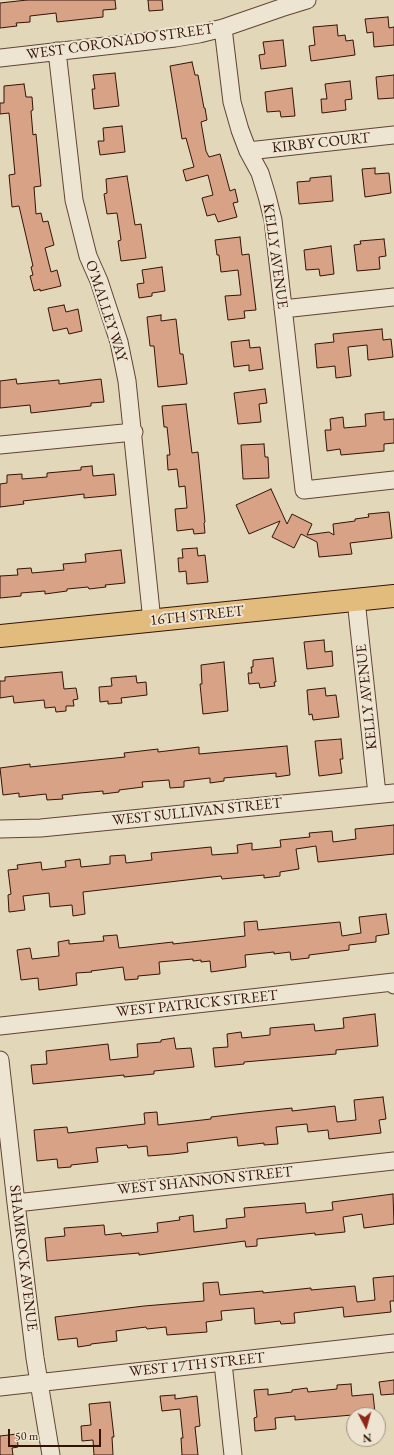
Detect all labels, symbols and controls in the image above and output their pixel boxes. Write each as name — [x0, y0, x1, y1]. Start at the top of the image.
street label: WEST CORONADO STREET — [25, 20, 215, 64]
street label: KIRBY COURT — [271, 129, 371, 157]
street label: KELLY AVENUE — [259, 202, 291, 310]
street label: O'MALLEY WAY — [81, 258, 131, 364]
street label: 16TH STREET — [149, 602, 245, 630]
street label: KELLY AVENUE — [353, 643, 381, 751]
street label: WEST SULLIVAN STREET — [111, 794, 283, 830]
street label: WEST PATRICK STREET — [115, 987, 279, 1021]
street label: WEST SHANNON STREET — [116, 1163, 294, 1199]
street label: SHAMROCK AVENUE — [5, 1184, 41, 1332]
street label: WEST 17TH STREET — [128, 1349, 266, 1381]
north arrow — [346, 1407, 386, 1447]
scale bar — [10, 1421, 103, 1447]
text: 50 m — [15, 1428, 38, 1444]
text: N — [362, 1431, 372, 1445]

